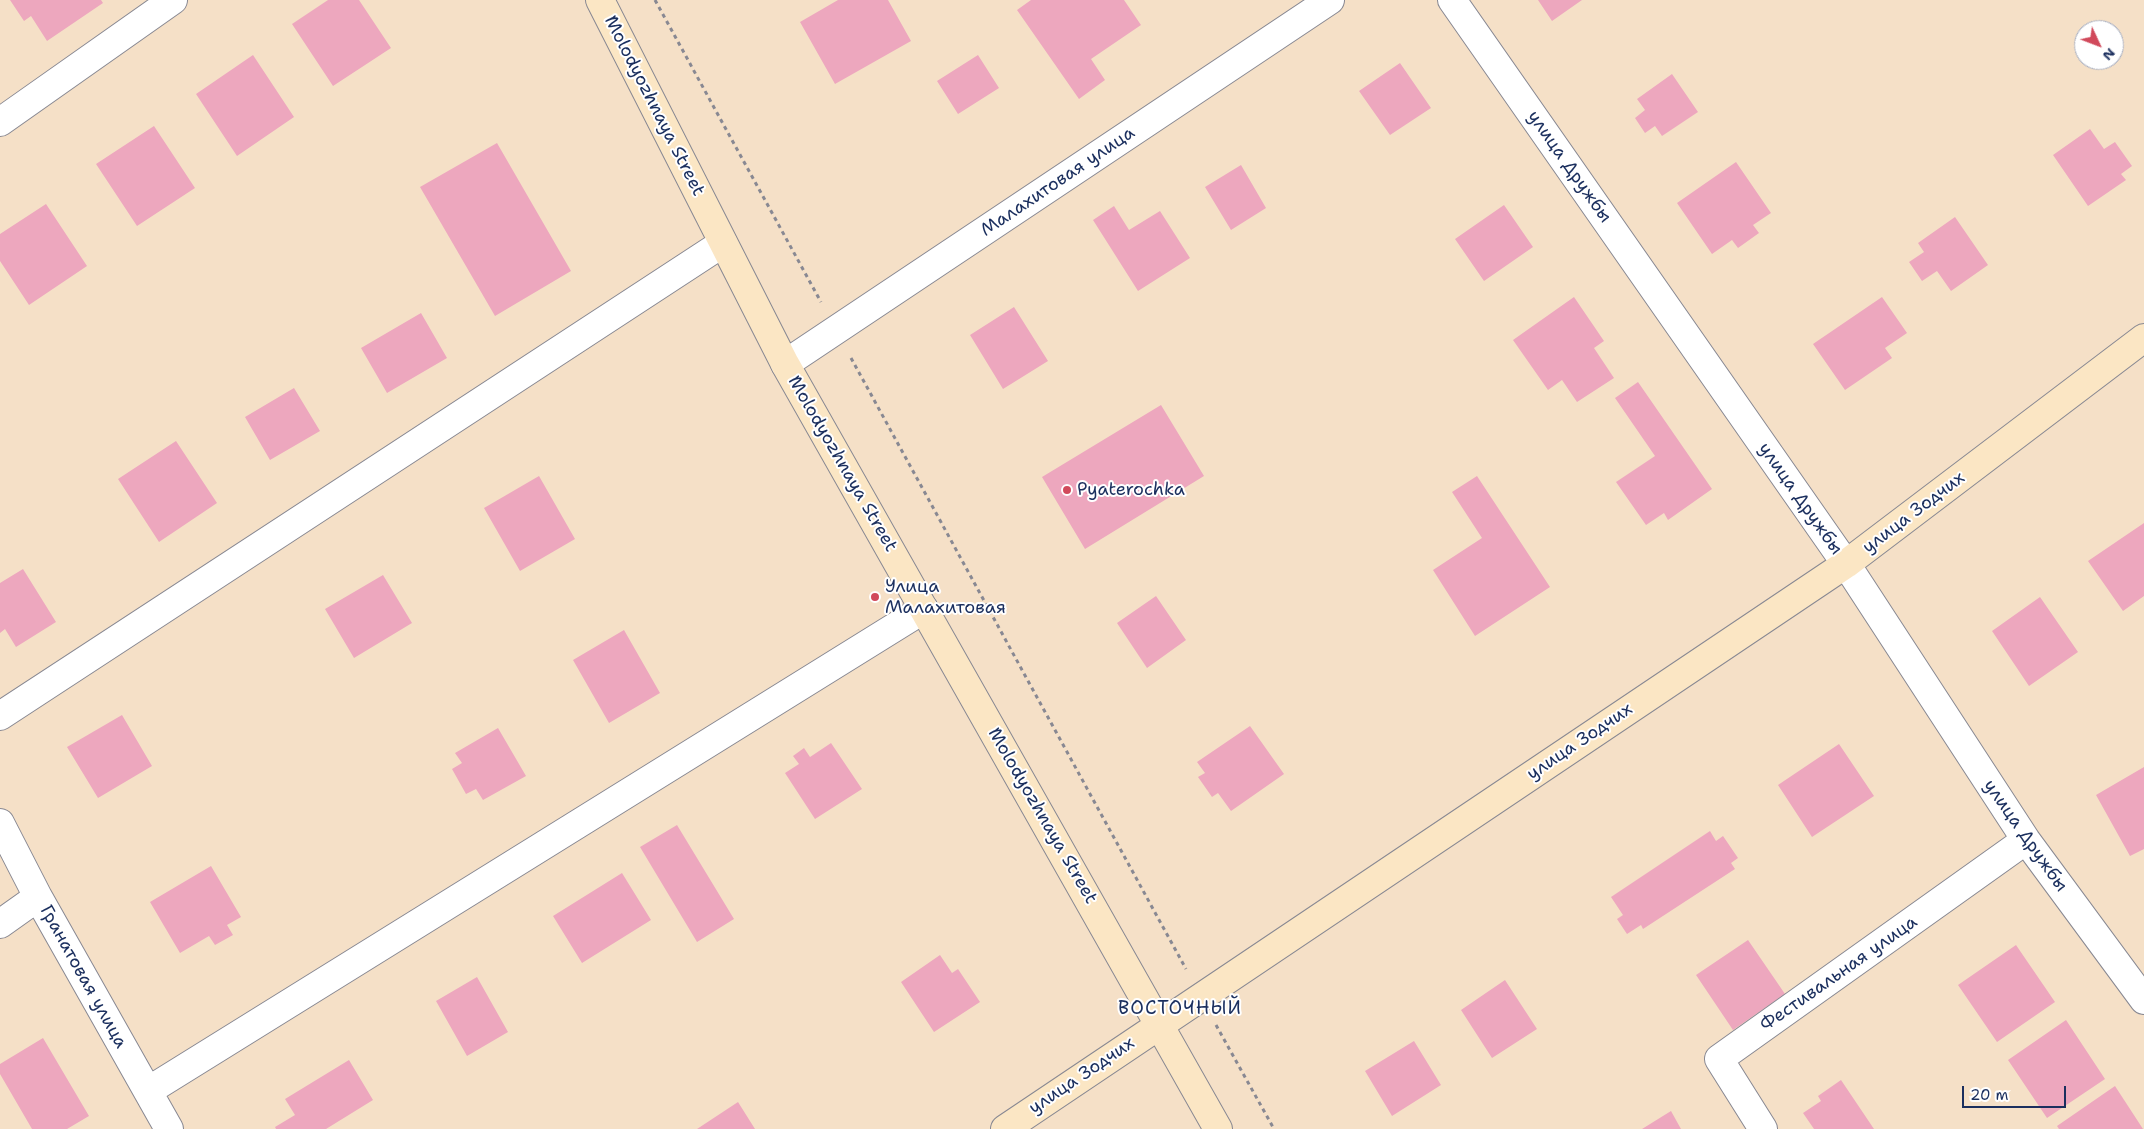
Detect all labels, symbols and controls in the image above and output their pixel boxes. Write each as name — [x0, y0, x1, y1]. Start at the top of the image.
street label: Molodyozhnaya Street — [599, 12, 709, 200]
north arrow — [2074, 20, 2124, 70]
text: N — [2099, 44, 2120, 65]
street label: улица Дружбы — [1522, 107, 1616, 227]
street label: Малахитовая улица — [977, 122, 1139, 242]
street label: Molodyozhnaya Street — [783, 372, 901, 556]
street label: улица Дружбы — [1753, 439, 1847, 559]
street label: улица Зодчих — [1859, 467, 1969, 559]
place label: Pyaterochka — [1077, 479, 1185, 501]
marker: Pyaterochka — [1061, 484, 1073, 496]
place label: Улица Малахитовая — [885, 576, 1006, 618]
marker: Улица Малахитовая — [869, 591, 881, 603]
street label: улица Зодчих — [1523, 699, 1637, 785]
street label: Molodyozhnaya Street — [983, 724, 1101, 908]
street label: улица Дружбы — [1978, 776, 2072, 896]
street label: Гранатовая улица — [35, 902, 131, 1052]
street label: Фестивальная улица — [1756, 912, 1922, 1036]
district label: ВОСТОЧНЫЙ — [1117, 998, 1243, 1020]
street label: улица Зодчих — [1025, 1033, 1139, 1119]
scale bar — [1964, 1076, 2068, 1108]
text: 20 m — [1970, 1085, 2009, 1105]

